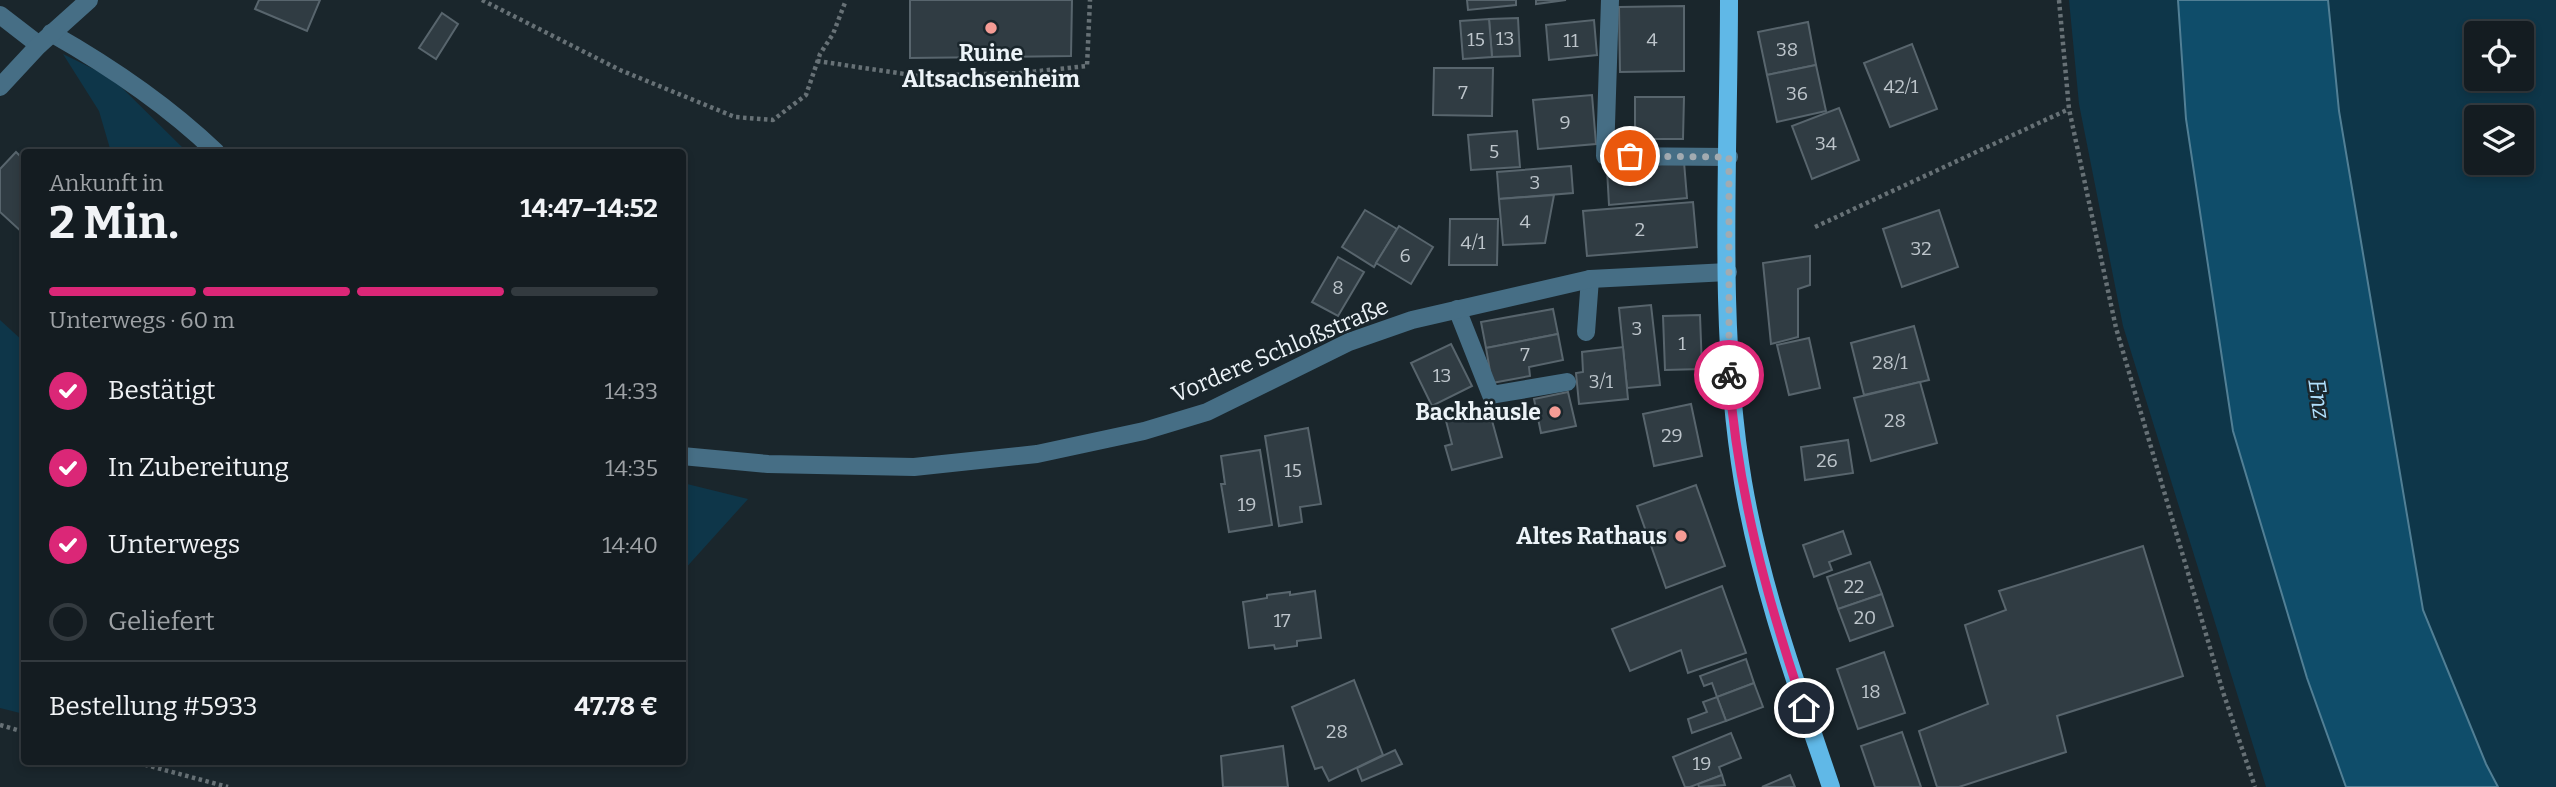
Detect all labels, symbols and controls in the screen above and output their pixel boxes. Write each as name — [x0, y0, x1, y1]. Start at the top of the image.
marker: Ruine Altsachsenheim — [983, 20, 999, 36]
map controls — [2464, 21, 2534, 175]
button: locate — [2464, 21, 2534, 91]
house number: 13 — [1496, 27, 1514, 50]
house number: 15 — [1467, 28, 1485, 51]
house number: 4 — [1646, 28, 1658, 51]
house number: 11 — [1563, 29, 1579, 52]
house number: 38 — [1776, 38, 1798, 61]
place label: Ruine Altsachsenheim — [902, 39, 1080, 93]
house number: 42/1 — [1883, 75, 1919, 98]
house number: 7 — [1458, 81, 1468, 104]
house number: 36 — [1786, 82, 1808, 105]
button: layers — [2464, 105, 2534, 175]
house number: 9 — [1559, 111, 1571, 134]
pin — [1600, 126, 1660, 186]
house number: 34 — [1815, 132, 1837, 155]
icon: bag — [1611, 137, 1649, 175]
house number: 5 — [1489, 140, 1499, 163]
text: Ankunft in — [49, 169, 164, 197]
house number: 3 — [1530, 171, 1540, 194]
text: 14:47–14:52 — [520, 193, 658, 224]
text: 2 Min. — [49, 195, 179, 250]
house number: 4 — [1519, 210, 1531, 233]
house number: 2 — [1635, 218, 1645, 241]
house number: 4/1 — [1461, 231, 1486, 254]
house number: 32 — [1910, 237, 1932, 260]
house number: 6 — [1399, 244, 1411, 267]
house number: 8 — [1332, 276, 1344, 299]
street label: Vordere Schloßstraße — [1168, 292, 1392, 408]
text: Unterwegs · 60 m — [49, 306, 235, 334]
house number: 3 — [1632, 317, 1642, 340]
house number: 1 — [1678, 332, 1686, 355]
courier — [1694, 340, 1764, 410]
house number: 7 — [1520, 343, 1530, 366]
house number: 28/1 — [1872, 351, 1908, 374]
icon: bike — [1710, 356, 1748, 394]
house number: 13 — [1433, 364, 1451, 387]
house number: 3/1 — [1589, 370, 1614, 393]
icon: check — [49, 372, 87, 410]
text: Bestätigt — [108, 375, 215, 406]
text: 14:33 — [605, 377, 658, 405]
water label: Enz — [2302, 377, 2336, 421]
place label: Backhäusle — [1415, 398, 1541, 426]
marker: Backhäusle — [1547, 404, 1563, 420]
house number: 28 — [1884, 409, 1906, 432]
house number: 29 — [1661, 424, 1683, 447]
icon: check — [49, 449, 87, 487]
house number: 26 — [1816, 449, 1838, 472]
text: In Zubereitung — [108, 452, 289, 483]
text: 14:35 — [605, 454, 658, 482]
house number: 15 — [1284, 459, 1302, 482]
house number: 19 — [1238, 493, 1256, 516]
place label: Altes Rathaus — [1516, 522, 1667, 550]
icon: check — [49, 526, 87, 564]
marker: Altes Rathaus — [1673, 528, 1689, 544]
text: Unterwegs — [108, 529, 240, 560]
text: 14:40 — [602, 531, 658, 559]
house number: 22 — [1844, 575, 1864, 598]
text: Geliefert — [108, 606, 215, 637]
house number: 20 — [1854, 606, 1876, 629]
house number: 17 — [1273, 609, 1291, 632]
pin — [1774, 678, 1834, 738]
house number: 18 — [1861, 680, 1881, 703]
icon: home — [1785, 689, 1823, 727]
text: Bestellung #5933 — [49, 691, 258, 722]
text: 47.78 € — [574, 691, 658, 722]
house number: 28 — [1326, 720, 1348, 743]
house number: 19 — [1693, 752, 1711, 775]

